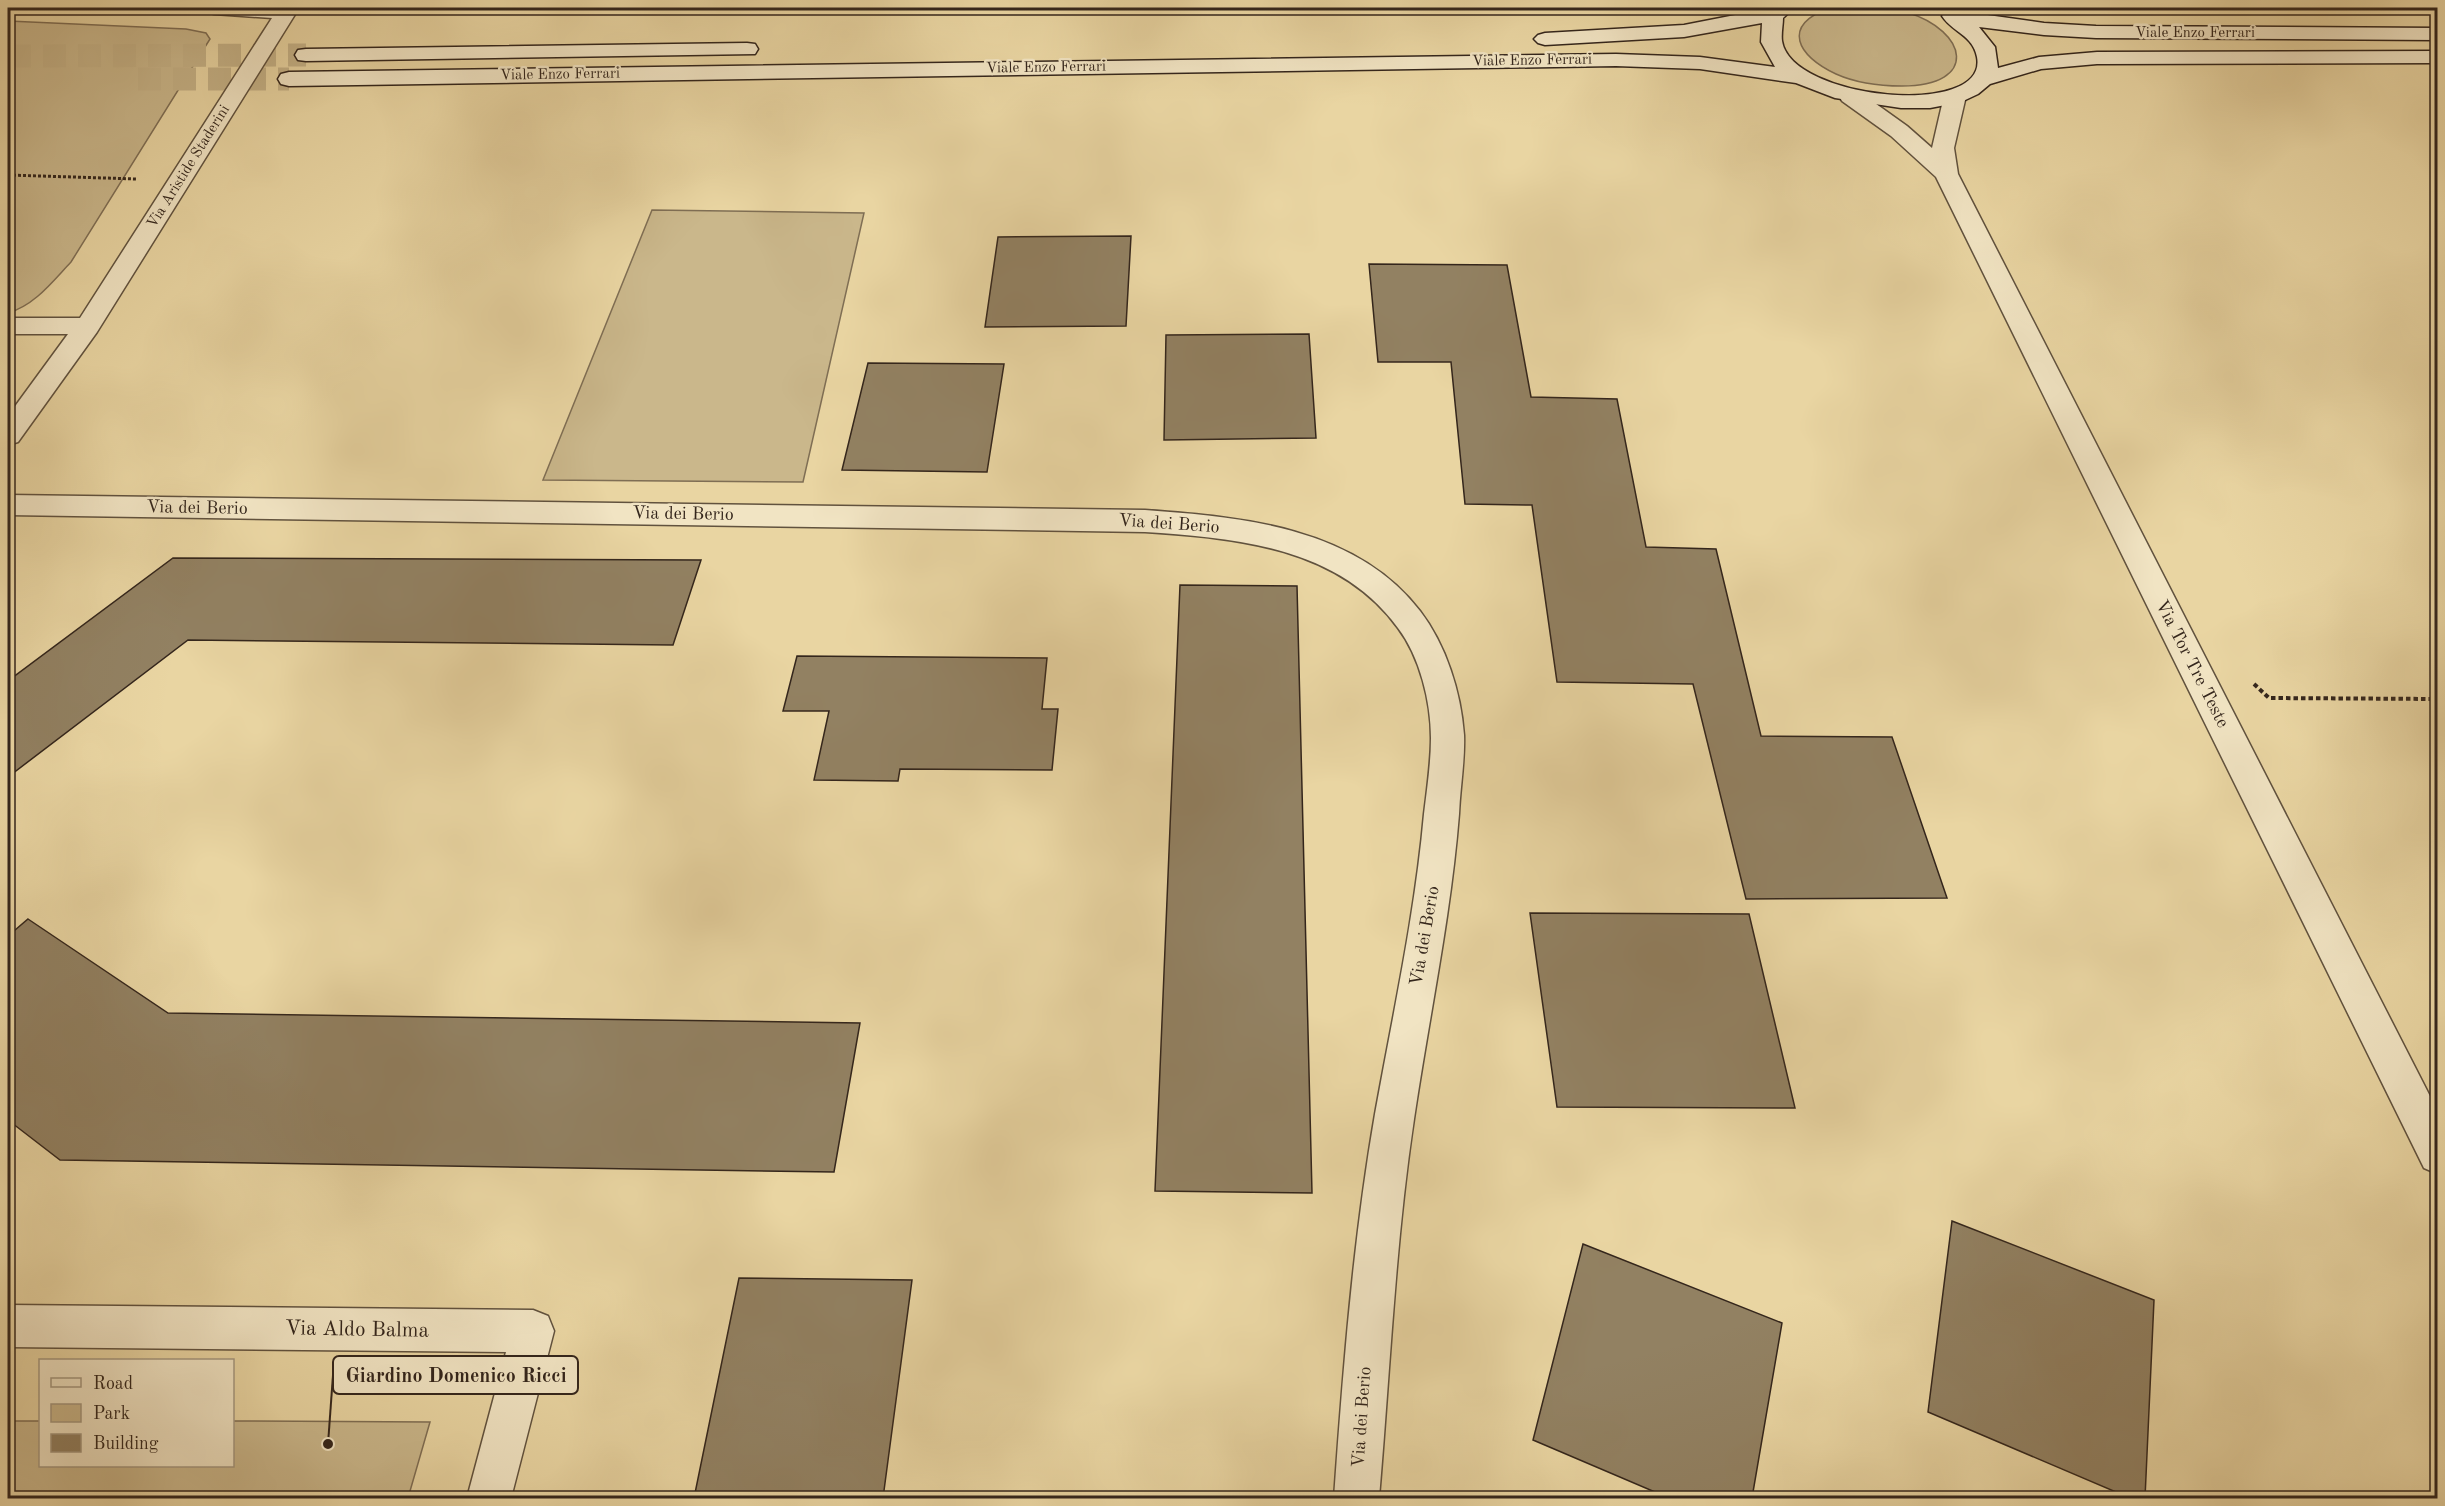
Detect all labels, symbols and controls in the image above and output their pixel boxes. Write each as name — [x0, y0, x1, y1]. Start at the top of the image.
street label: Viale Enzo Ferrari — [2135, 26, 2255, 41]
street label: Viale Enzo Ferrari — [1472, 52, 1592, 70]
street label: Viale Enzo Ferrari — [986, 59, 1106, 77]
street label: Viale Enzo Ferrari — [500, 66, 620, 84]
street label: Via Aristide Staderini — [145, 103, 233, 231]
street label: Via dei Berio — [146, 498, 248, 518]
street label: Via dei Berio — [632, 504, 734, 524]
street label: Via dei Berio — [1118, 511, 1220, 537]
street label: Via Tor Tre Teste — [2152, 597, 2232, 731]
street label: Via dei Berio — [1407, 884, 1443, 987]
street label: Via Aldo Balma — [285, 1318, 429, 1342]
callout: Giardino Domenico Ricci — [333, 1356, 578, 1394]
legend — [39, 1359, 234, 1467]
street label: Via dei Berio — [1349, 1366, 1375, 1468]
text: Giardino Domenico Ricci — [345, 1367, 567, 1387]
text: Road — [93, 1375, 133, 1393]
text: Park — [93, 1405, 130, 1423]
text: Building — [93, 1435, 159, 1453]

